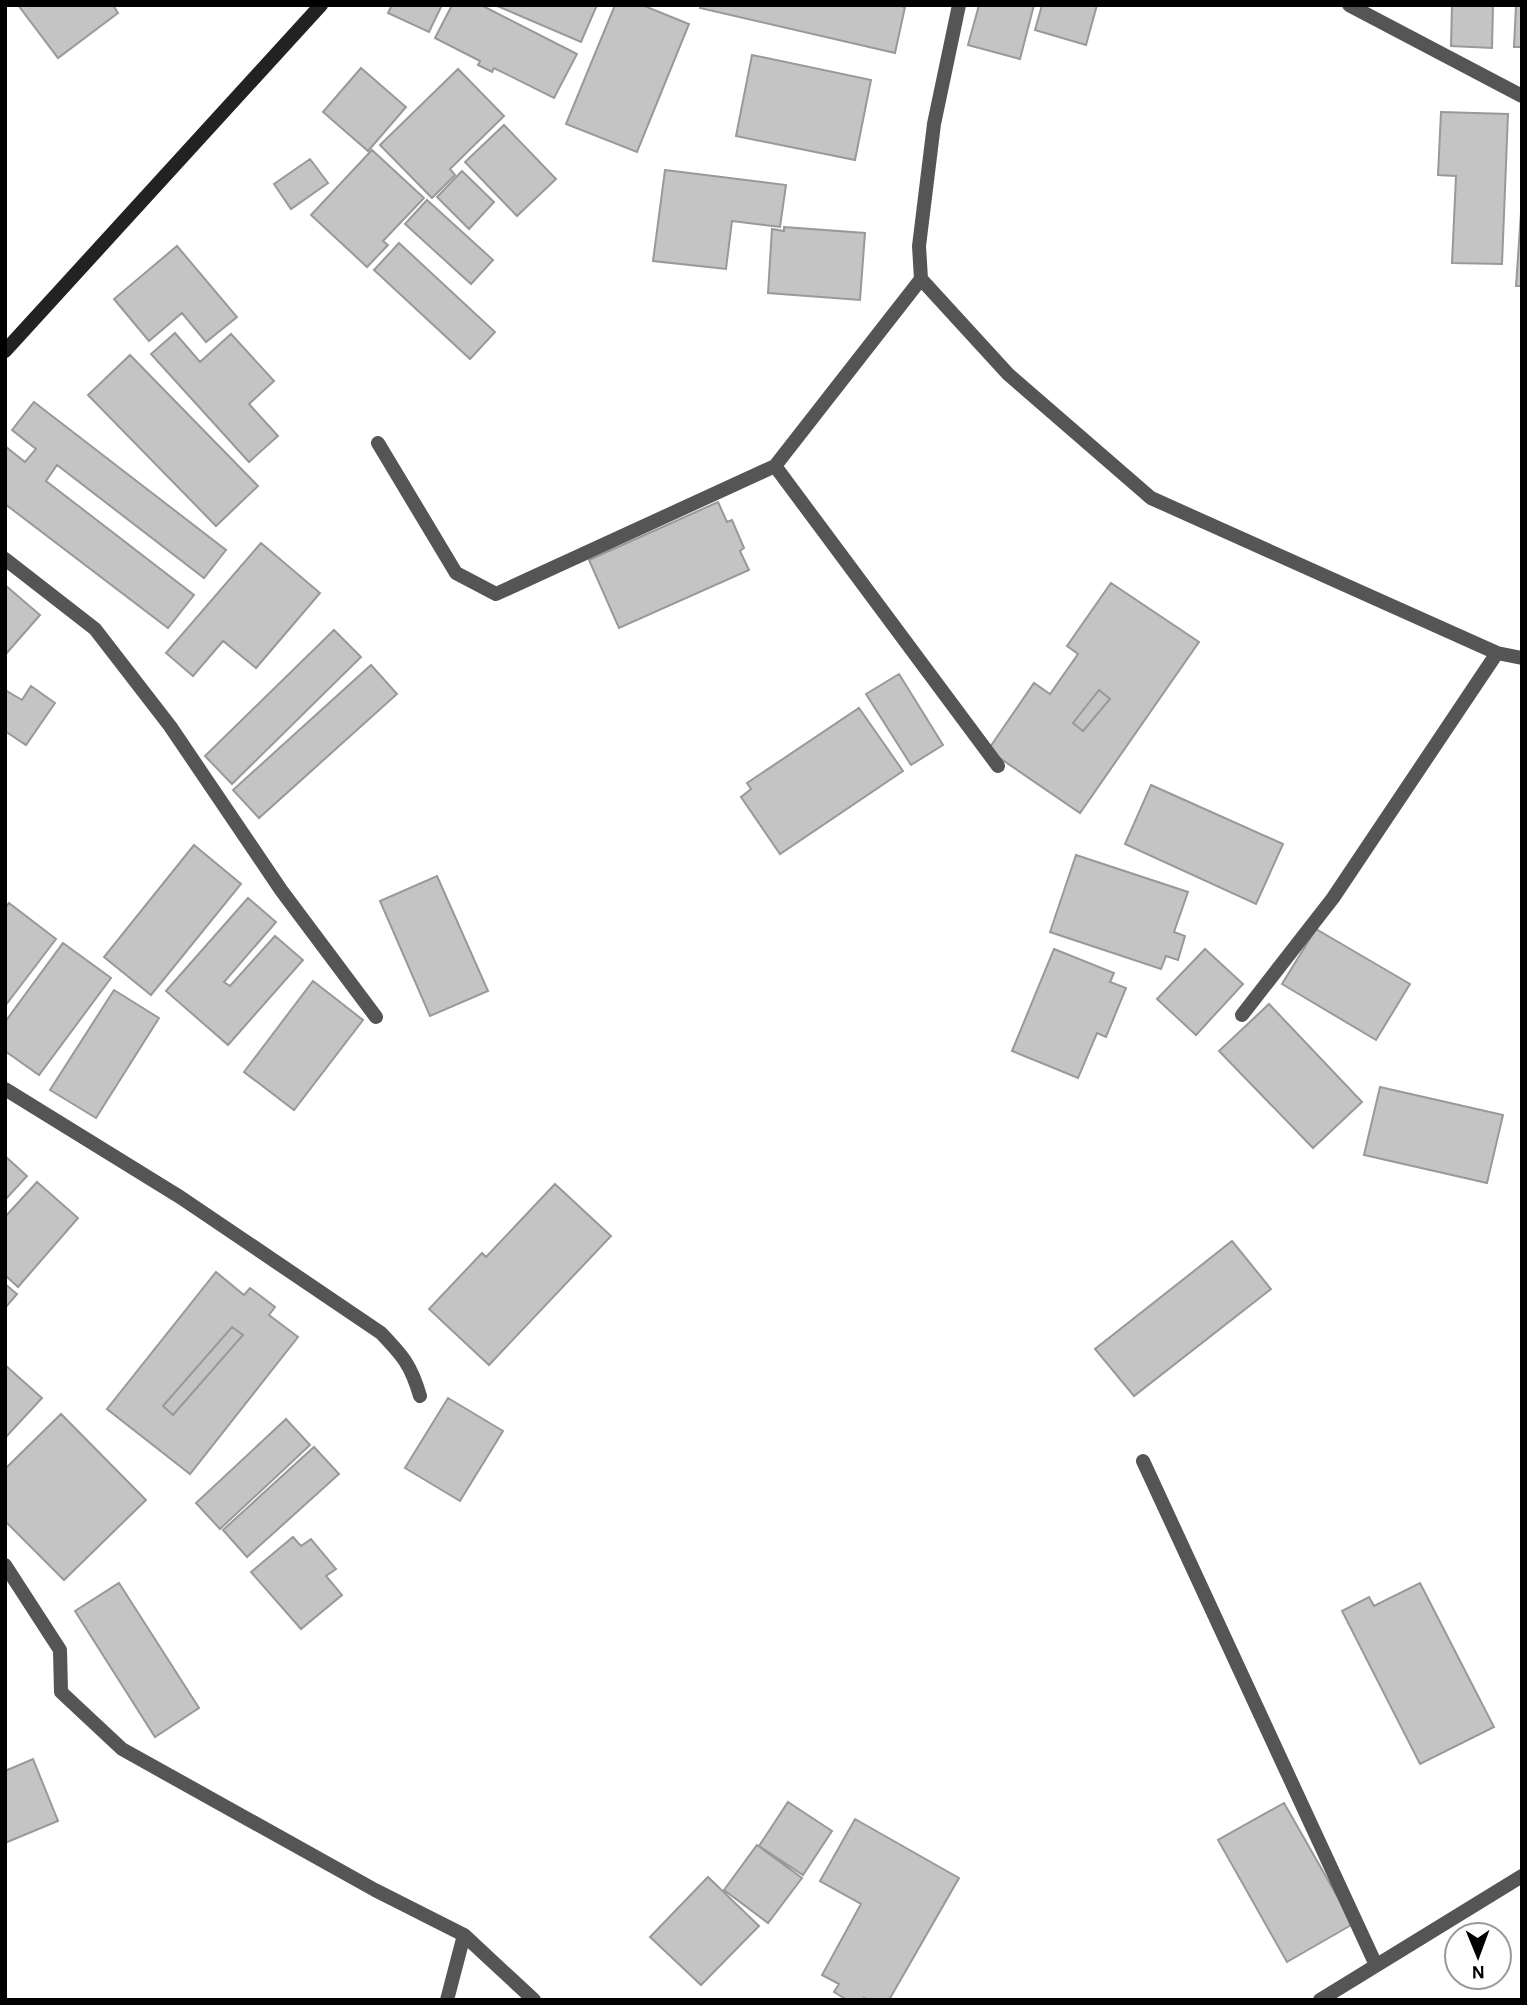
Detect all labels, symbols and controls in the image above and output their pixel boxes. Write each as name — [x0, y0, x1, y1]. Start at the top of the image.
north arrow — [1443, 1921, 1513, 1991]
text: N — [1471, 1962, 1485, 1981]

